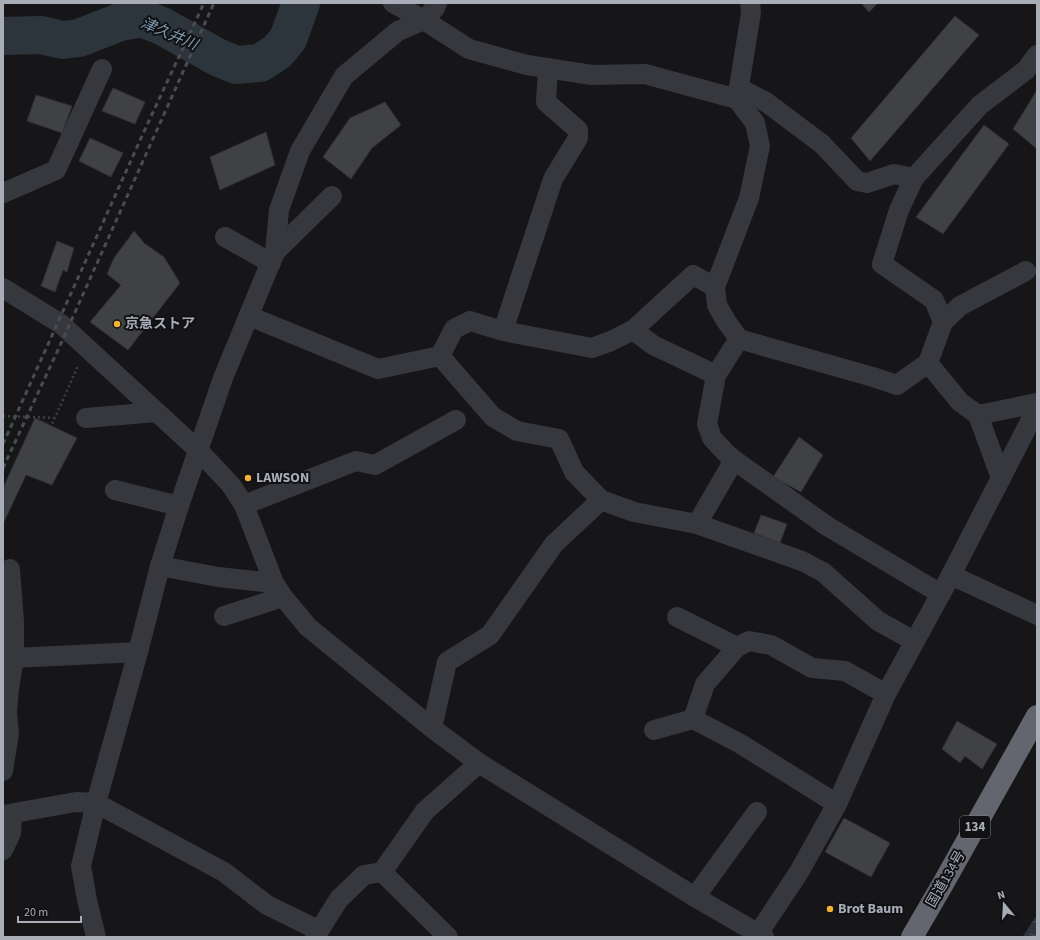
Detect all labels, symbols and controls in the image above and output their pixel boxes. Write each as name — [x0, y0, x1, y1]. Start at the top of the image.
water label: 津久井川 — [137, 13, 203, 56]
place label: 京急ストア — [125, 314, 195, 334]
marker: 京急ストア — [112, 319, 122, 329]
place label: LAWSON — [256, 468, 309, 488]
marker: LAWSON — [243, 473, 253, 483]
road number: 134 — [960, 816, 990, 838]
street label: 国道134号 — [922, 847, 970, 911]
north arrow — [984, 884, 1024, 924]
text: N — [995, 887, 1007, 903]
scale bar — [18, 898, 81, 924]
place label: Brot Baum — [838, 899, 903, 919]
text: 20 m — [24, 904, 48, 921]
marker: Brot Baum — [825, 904, 835, 914]

